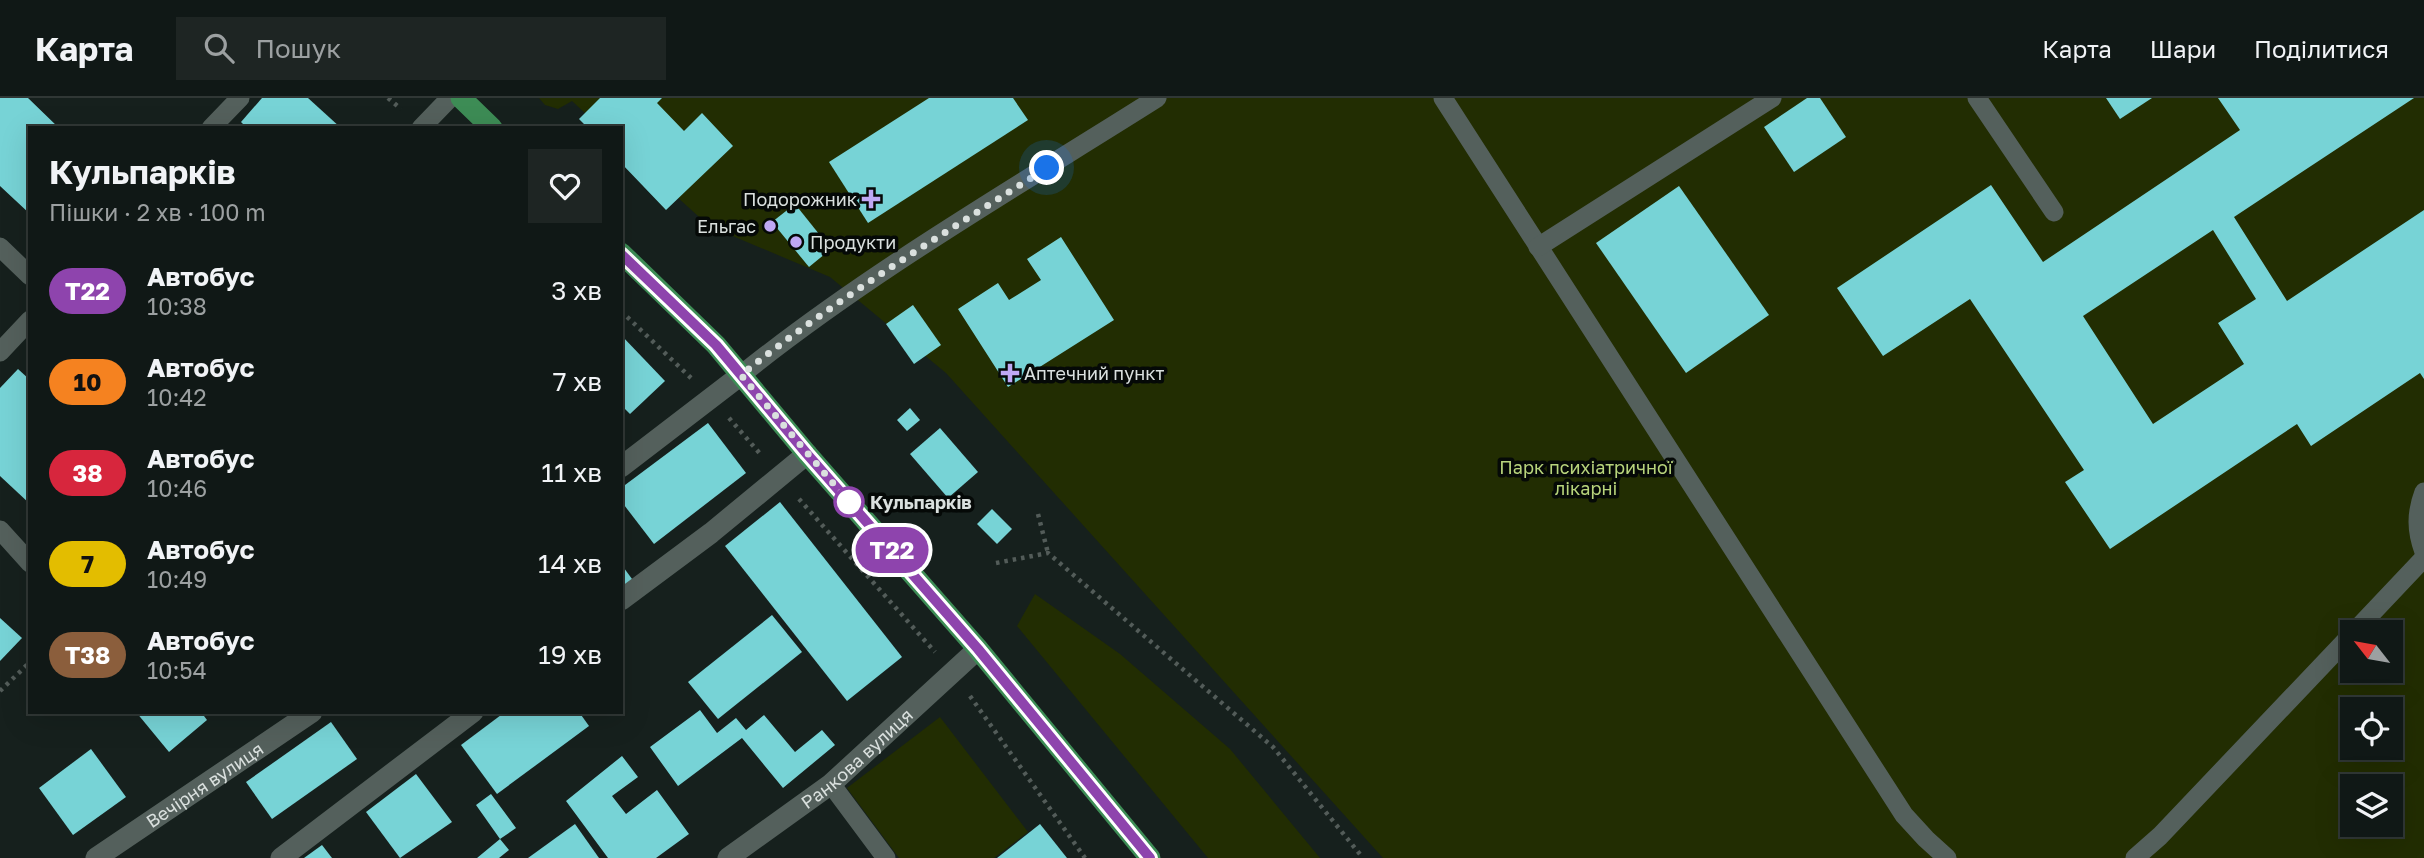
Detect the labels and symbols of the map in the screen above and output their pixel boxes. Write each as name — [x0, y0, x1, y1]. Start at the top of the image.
your location — [1029, 150, 1064, 185]
place label: Подорожник — [743, 188, 857, 210]
marker: Подорожник — [863, 191, 879, 207]
place label: Ельгас — [697, 215, 756, 237]
marker: Ельгас — [762, 218, 778, 234]
place label: Продукти — [810, 231, 896, 253]
marker: Продукти — [788, 234, 804, 250]
place label: Аптечний пункт — [1024, 362, 1165, 384]
marker: Аптечний пункт — [1002, 365, 1018, 381]
park label: Парк психіатричної лікарні — [1499, 456, 1674, 499]
marker: Кульпарків — [834, 487, 864, 517]
place label: Кульпарків — [870, 491, 972, 513]
line badge: Т22 — [852, 527, 932, 573]
north arrow — [2340, 620, 2403, 682]
street label: Ранкова вулиця — [797, 704, 917, 813]
street label: Вечірня вулиця — [142, 737, 267, 832]

